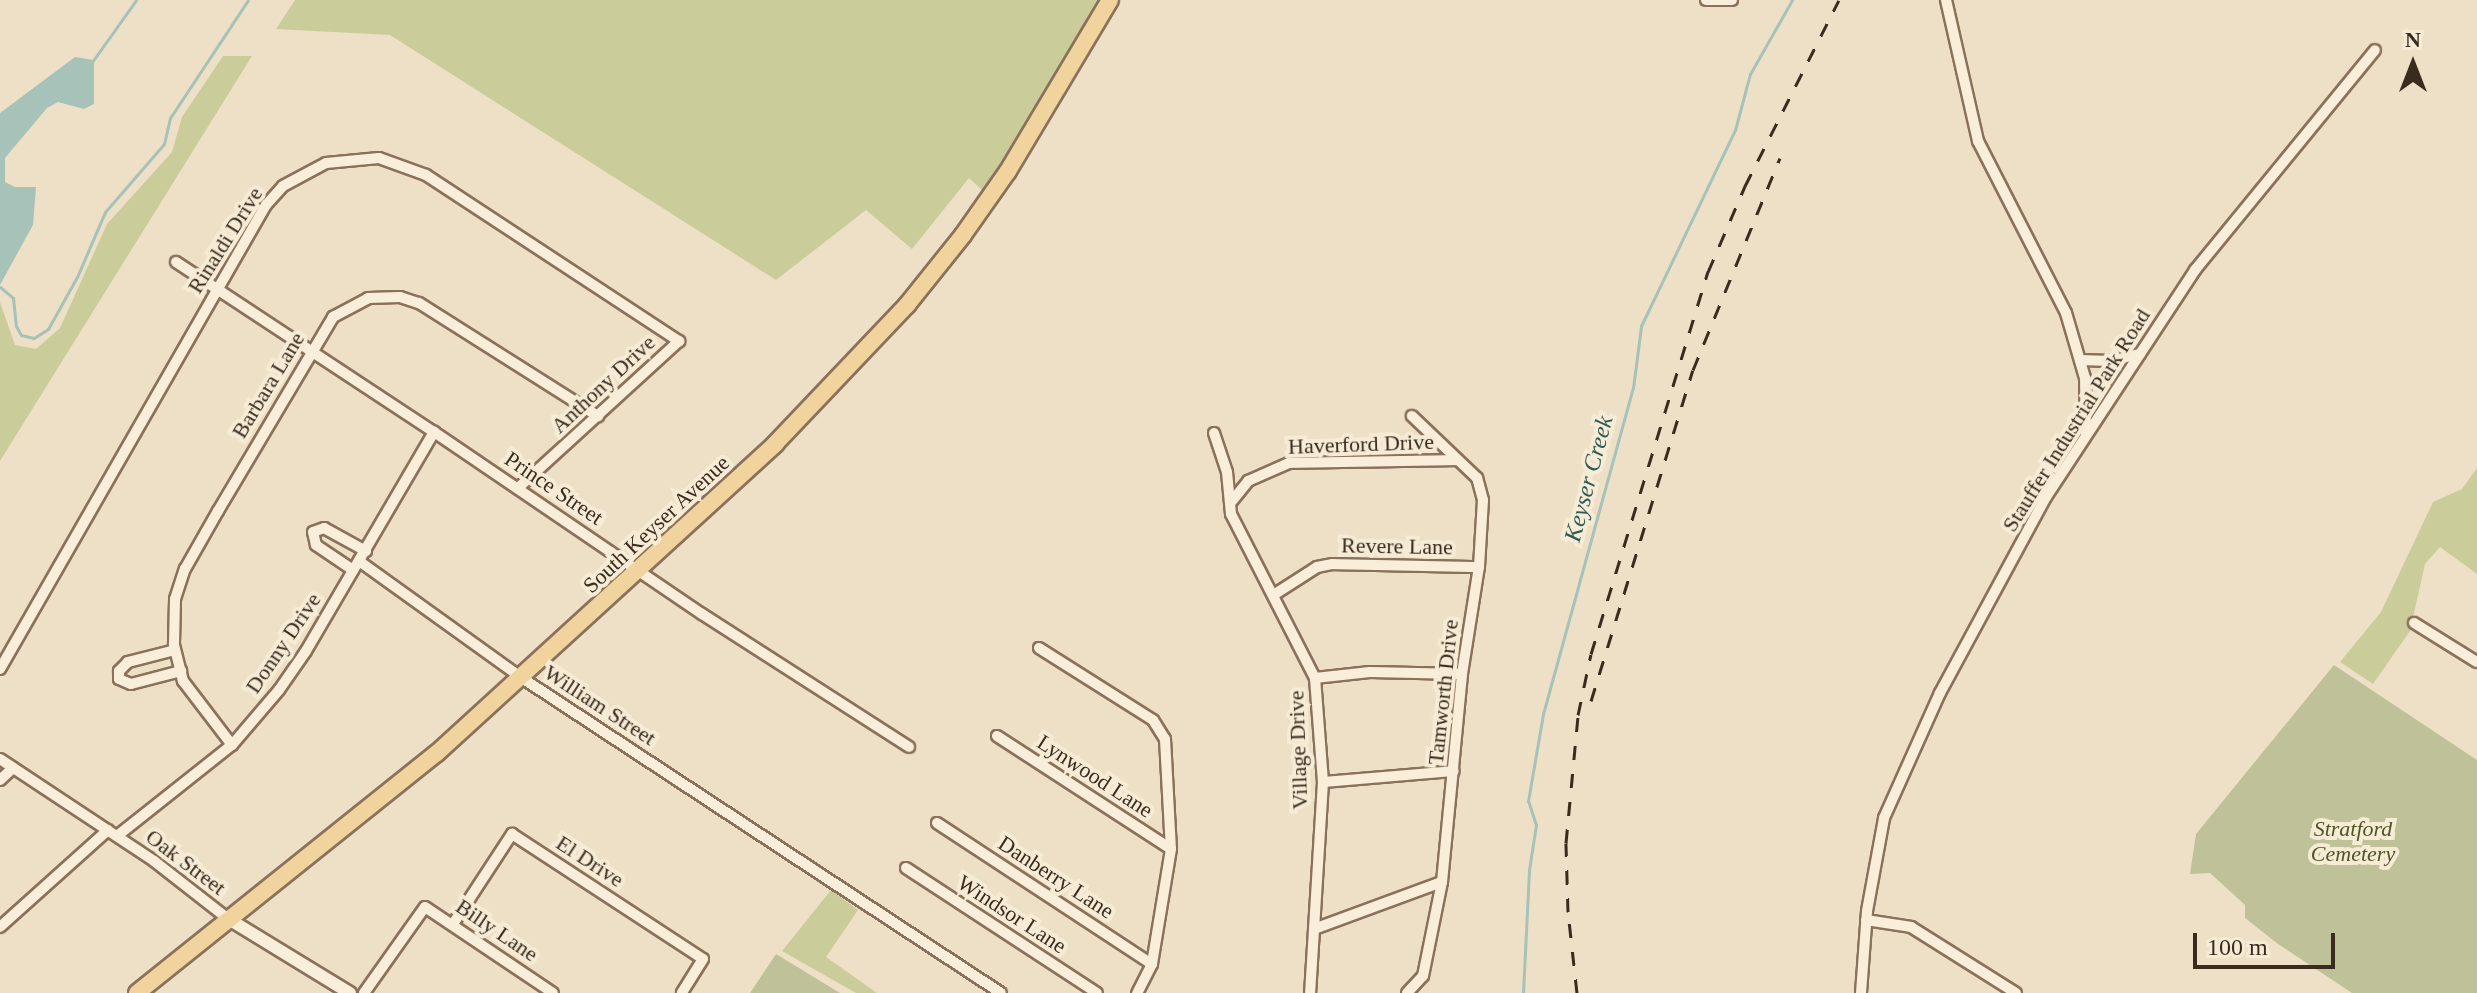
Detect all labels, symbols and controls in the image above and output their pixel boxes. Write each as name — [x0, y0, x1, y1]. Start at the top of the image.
north arrow — [2373, 24, 2453, 104]
text: N — [2405, 27, 2421, 52]
street label: Rinaldi Drive — [182, 182, 268, 298]
street label: Stauffer Industrial Park Road — [1996, 304, 2156, 536]
street label: Barbara Lane — [226, 327, 310, 443]
street label: Anthony Drive — [546, 329, 660, 439]
water label: Keyser Creek — [1558, 413, 1620, 545]
street label: Haverford Drive — [1288, 428, 1434, 460]
street label: Prince Street — [500, 445, 608, 531]
street label: South Keyser Avenue — [577, 449, 735, 599]
street label: Revere Lane — [1341, 532, 1453, 560]
street label: Donny Drive — [240, 588, 326, 698]
street label: Tamworth Drive — [1422, 618, 1464, 766]
street label: William Street — [539, 659, 661, 751]
street label: Village Drive — [1283, 690, 1313, 810]
street label: Lynwood Lane — [1032, 729, 1158, 823]
park label: Stratford Cemetery — [2311, 815, 2395, 866]
street label: Oak Street — [141, 823, 231, 901]
street label: El Drive — [551, 829, 629, 893]
street label: Danberry Lane — [993, 830, 1119, 924]
street label: Windsor Lane — [953, 869, 1071, 959]
street label: Billy Lane — [451, 893, 543, 967]
scale bar — [2197, 917, 2339, 967]
text: 100 m — [2207, 934, 2268, 960]

